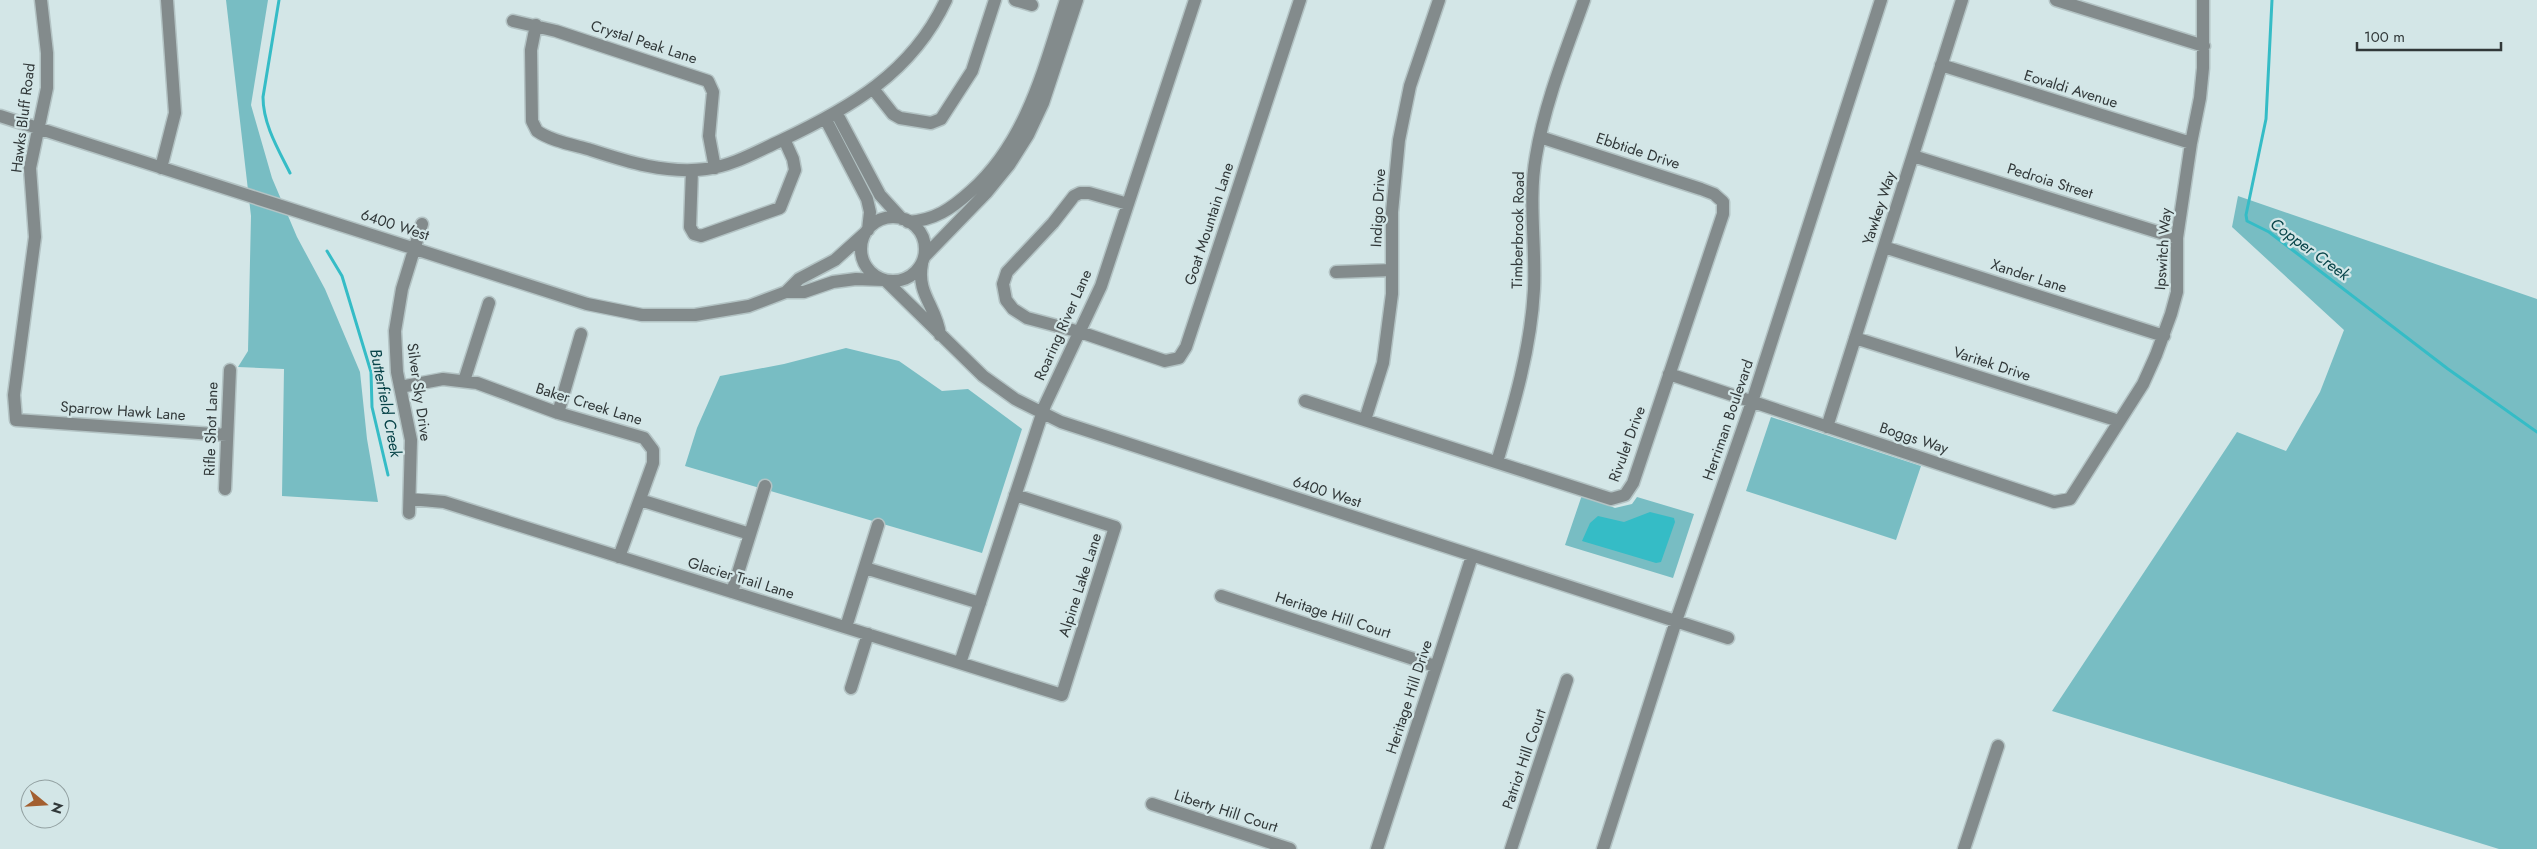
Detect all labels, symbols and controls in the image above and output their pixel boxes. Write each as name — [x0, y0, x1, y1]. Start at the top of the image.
street label: Crystal Peak Lane — [588, 14, 700, 70]
scale bar — [2357, 20, 2501, 52]
text: 100 m — [2364, 26, 2405, 48]
street label: Hawks Bluff Road — [5, 62, 41, 174]
street label: Eovaldi Avenue — [2021, 64, 2121, 114]
street label: Ebbtide Drive — [1593, 127, 1683, 175]
street label: Pedroia Street — [2004, 158, 2096, 205]
street label: Goat Mountain Lane — [1179, 160, 1239, 288]
street label: Indigo Drive — [1365, 168, 1391, 248]
street label: Yawkey Way — [1857, 168, 1901, 248]
street label: Timberbrook Road — [1506, 171, 1530, 289]
street label: 6400 West — [358, 204, 432, 247]
street label: Ipswitch Way — [2149, 207, 2177, 291]
water label: Copper Creek — [2265, 212, 2356, 286]
street label: Xander Lane — [1988, 253, 2070, 299]
street label: Roaring River Lane — [1029, 266, 1097, 384]
street label: Varitek Drive — [1950, 341, 2034, 387]
street label: Silver Sky Drive — [401, 342, 437, 443]
water label: Butterfield Creek — [364, 347, 408, 460]
street label: Herriman Boulevard — [1697, 356, 1759, 484]
street label: Baker Creek Lane — [533, 377, 645, 431]
street label: Rifle Shot Lane — [198, 381, 224, 476]
street label: Sparrow Hawk Lane — [60, 396, 187, 426]
street label: Rivulet Drive — [1603, 403, 1651, 485]
street label: Boggs Way — [1877, 417, 1952, 460]
street label: 6400 West — [1290, 471, 1364, 514]
street label: Alpine Lake Lane — [1053, 530, 1107, 640]
street label: Glacier Trail Lane — [685, 551, 797, 605]
street label: Heritage Hill Court — [1272, 586, 1394, 644]
street label: Heritage Hill Drive — [1380, 637, 1438, 757]
street label: Patriot Hill Court — [1497, 705, 1552, 812]
north arrow — [20, 779, 70, 829]
street label: Liberty Hill Court — [1171, 784, 1281, 838]
text: N — [46, 800, 69, 816]

